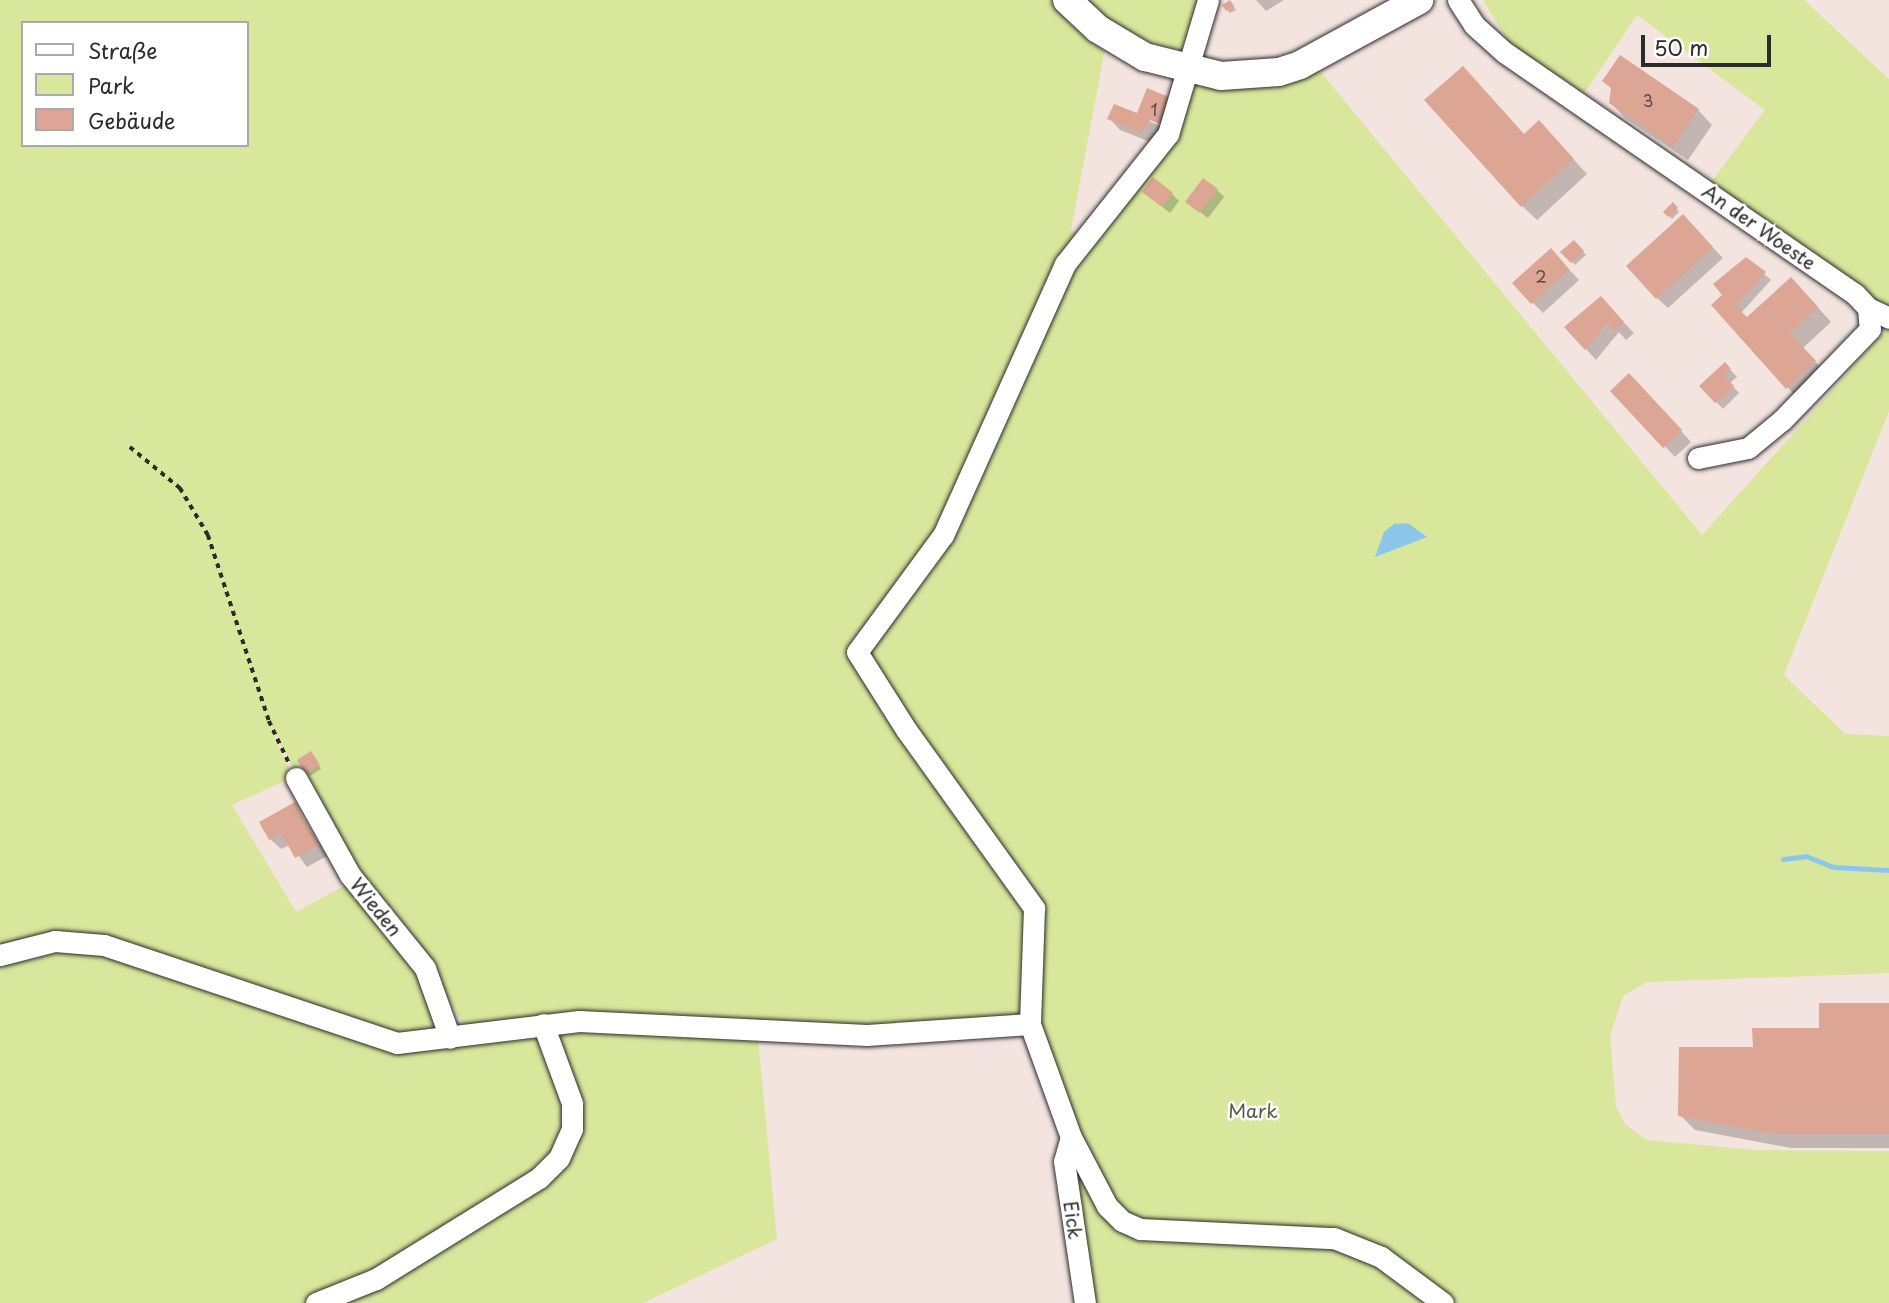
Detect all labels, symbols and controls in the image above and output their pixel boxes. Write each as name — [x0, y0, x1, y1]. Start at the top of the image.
legend — [21, 21, 248, 147]
scale bar — [1644, 21, 1773, 65]
text: 50 m — [1654, 31, 1708, 63]
text: Straße — [88, 34, 157, 66]
text: Park — [88, 69, 135, 101]
house number: 3 — [1643, 90, 1653, 110]
house number: 1 — [1150, 99, 1158, 119]
text: Gebäude — [88, 104, 175, 136]
street label: An der Woeste — [1698, 180, 1820, 274]
house number: 2 — [1535, 266, 1547, 286]
street label: Wieden — [346, 873, 406, 941]
park label: Mark — [1228, 1100, 1278, 1122]
street label: Eick — [1059, 1200, 1087, 1240]

